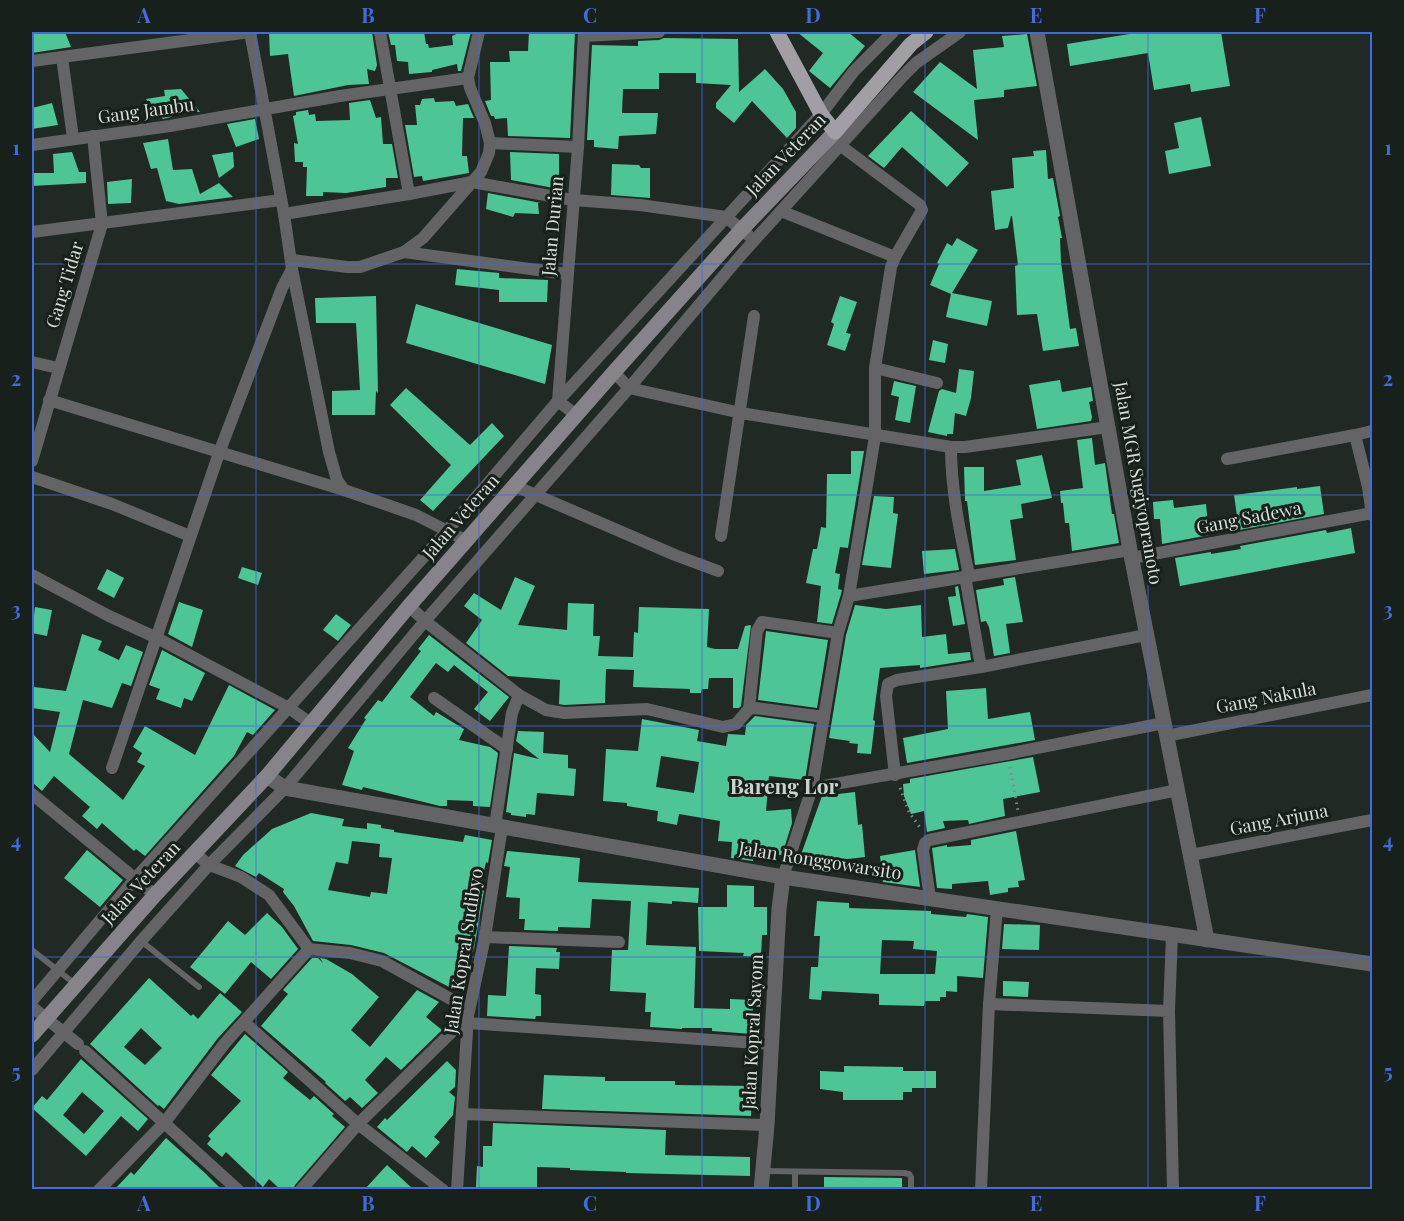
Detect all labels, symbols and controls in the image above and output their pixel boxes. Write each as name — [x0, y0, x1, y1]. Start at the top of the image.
text: A — [136, 1, 151, 28]
text: B — [361, 1, 375, 28]
text: C — [583, 1, 597, 28]
text: D — [805, 1, 821, 28]
text: E — [1030, 1, 1042, 28]
text: F — [1254, 1, 1266, 28]
street label: Gang Jambu — [96, 91, 196, 129]
street label: Jalan Veteran — [739, 108, 831, 201]
text: 1 — [12, 133, 20, 160]
text: 1 — [1384, 133, 1392, 160]
street label: Jalan Durian — [536, 175, 568, 278]
street label: Gang Tidar — [39, 238, 89, 331]
text: 2 — [11, 364, 21, 391]
text: 2 — [1383, 364, 1393, 391]
street label: Jalan MGR Sugiyopranoto — [1109, 378, 1169, 586]
street label: Jalan Veteran — [416, 468, 504, 565]
street label: Gang Sadewa — [1194, 495, 1304, 539]
text: 3 — [11, 595, 21, 622]
text: 3 — [1383, 595, 1393, 622]
street label: Gang Nakula — [1214, 676, 1318, 719]
district label: Bareng Lor — [730, 771, 839, 799]
street label: Gang Arjuna — [1228, 798, 1330, 840]
text: 4 — [11, 826, 21, 853]
text: 4 — [1383, 826, 1393, 853]
street label: Jalan Veteran — [95, 835, 185, 930]
street label: Jalan Ronggowarsito — [736, 835, 904, 885]
street label: Jalan Kopral Sudibyo — [438, 866, 488, 1036]
street label: Jalan Kopral Sayom — [736, 953, 768, 1111]
text: 5 — [11, 1057, 21, 1084]
text: 5 — [1383, 1057, 1393, 1084]
text: A — [136, 1189, 151, 1216]
text: B — [361, 1189, 375, 1216]
text: C — [583, 1189, 597, 1216]
text: D — [805, 1189, 821, 1216]
text: E — [1030, 1189, 1042, 1216]
text: F — [1254, 1189, 1266, 1216]

